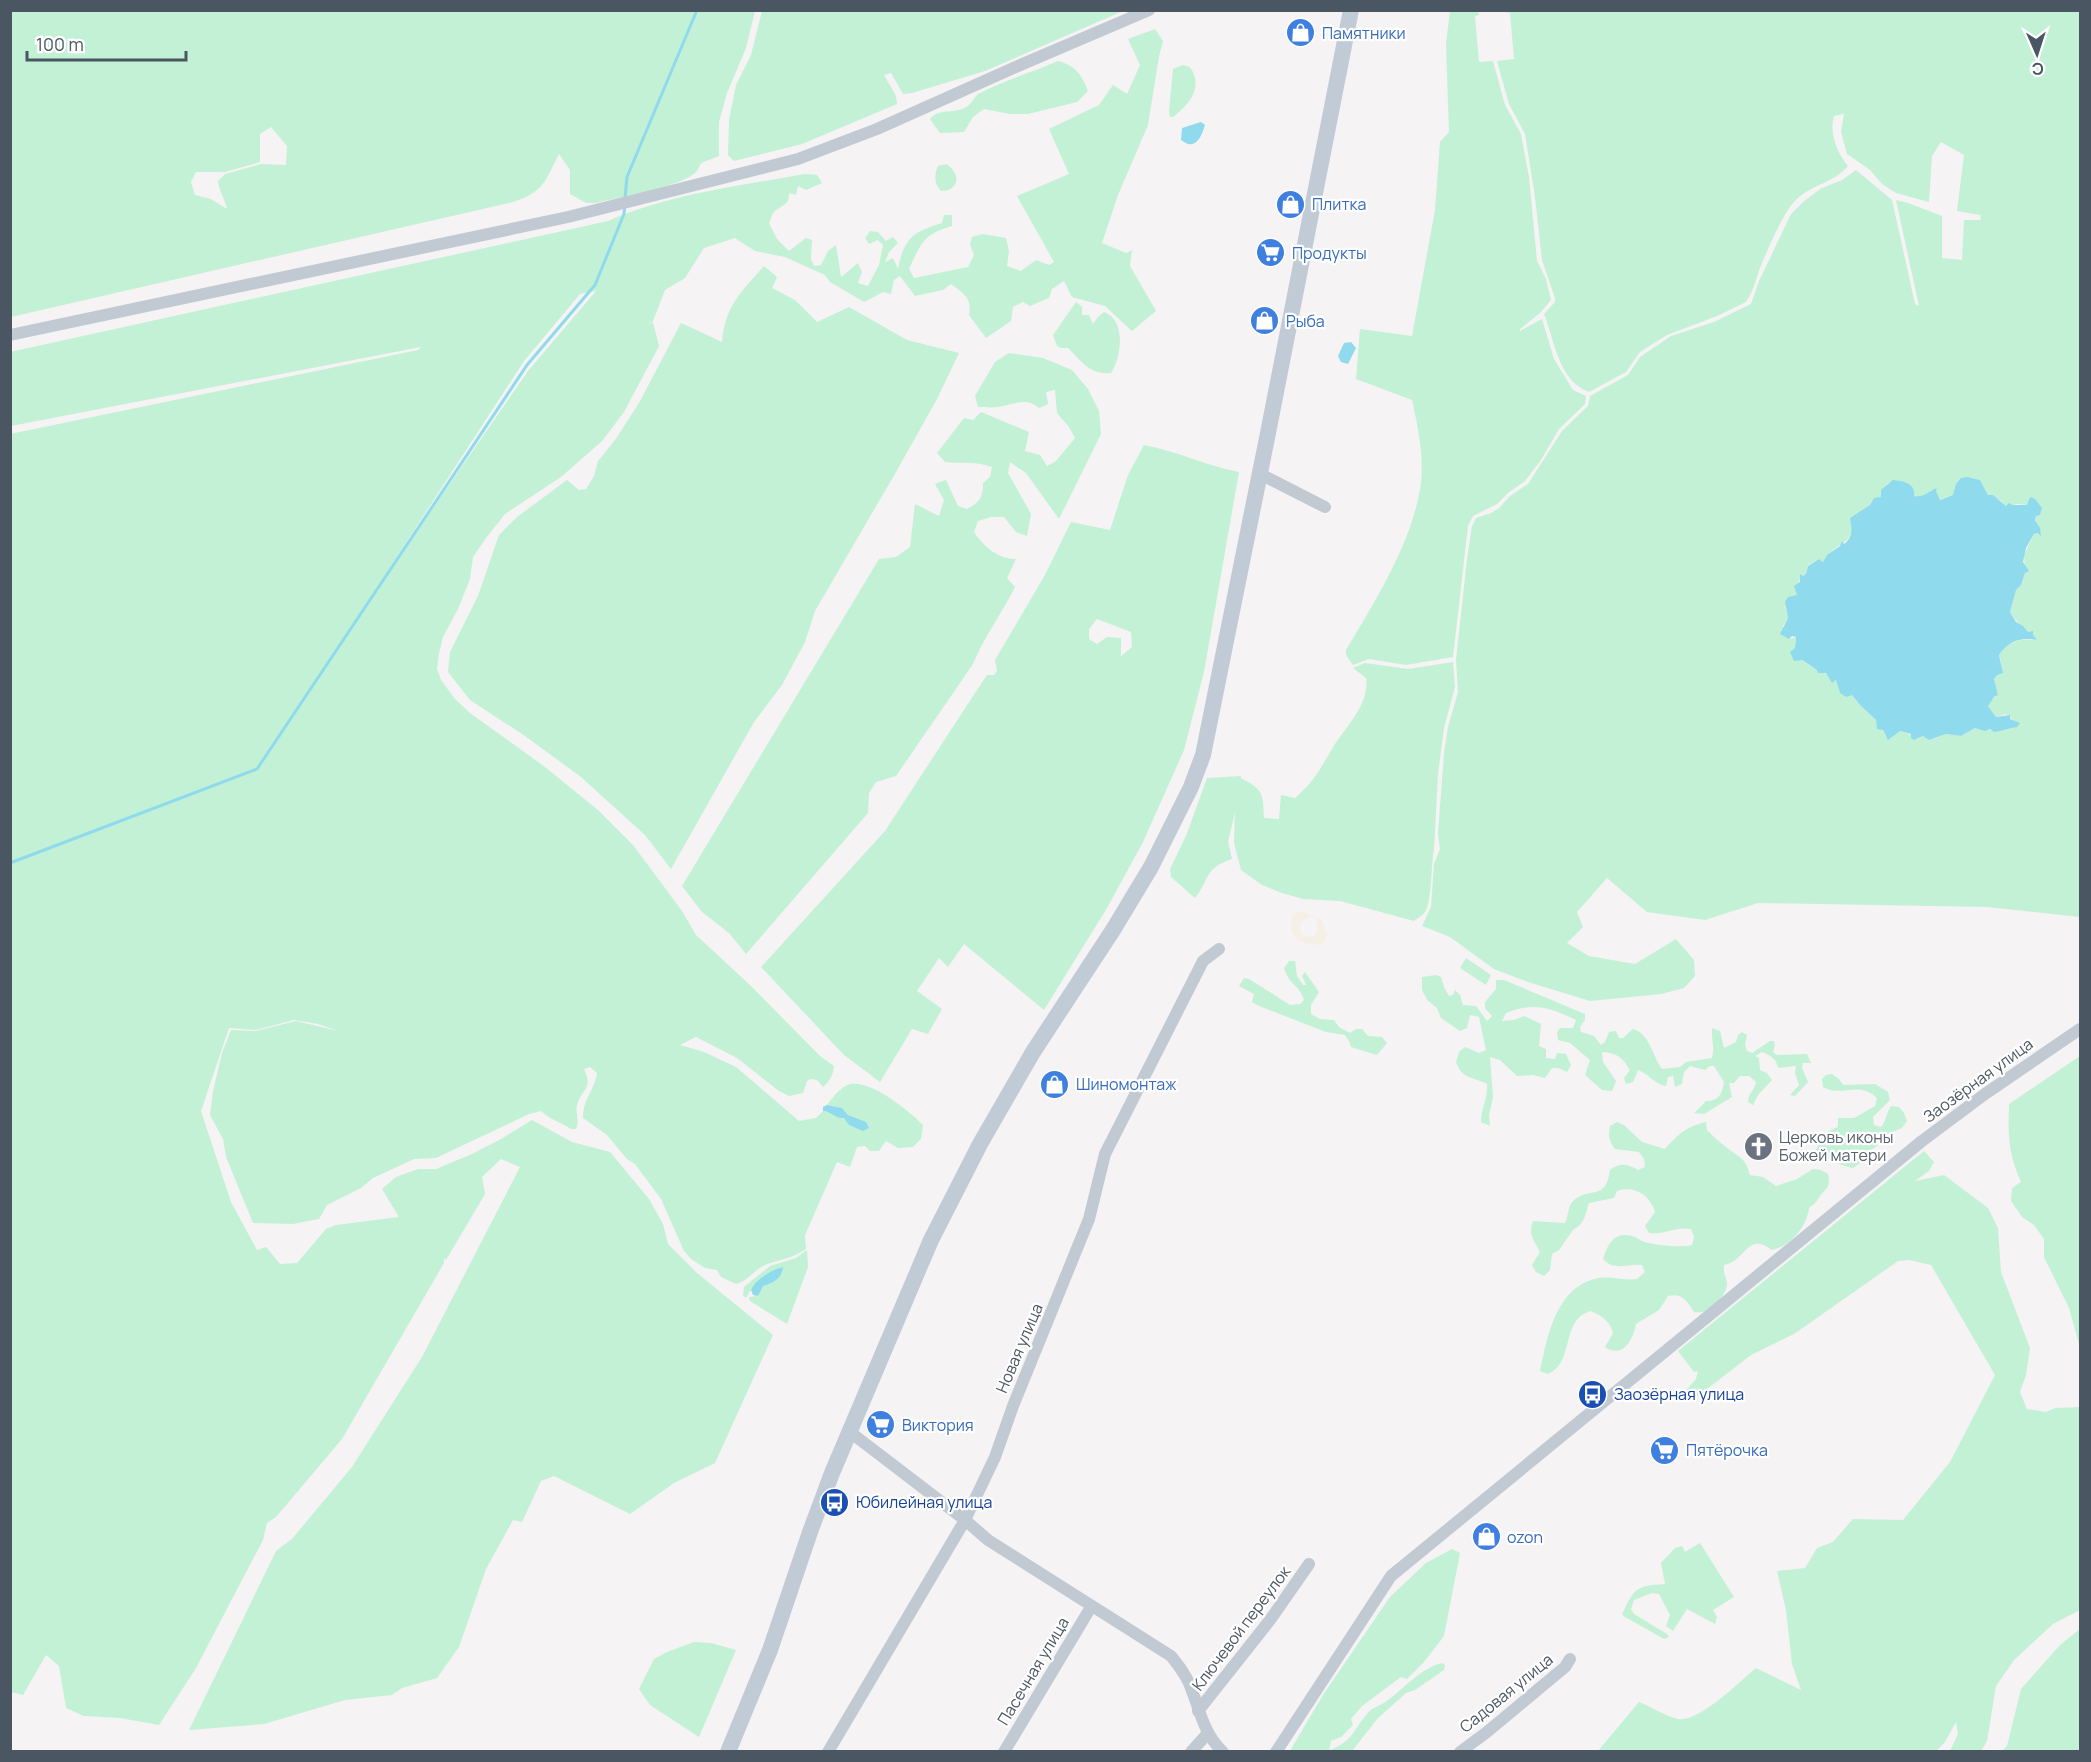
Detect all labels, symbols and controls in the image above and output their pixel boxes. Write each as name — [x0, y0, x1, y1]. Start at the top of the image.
shop icon: Памятники — [1285, 17, 1317, 49]
place label: Памятники — [1322, 22, 1406, 44]
scale bar — [27, 24, 186, 62]
north arrow — [2007, 24, 2067, 84]
text: 100 m — [36, 32, 84, 56]
text: С — [2031, 58, 2044, 80]
shop icon: Плитка — [1275, 188, 1307, 220]
place label: Плитка — [1312, 193, 1366, 215]
supermarket icon: Продукты — [1255, 237, 1287, 269]
place label: Продукты — [1292, 242, 1367, 264]
shop icon: Рыба — [1249, 305, 1281, 337]
place label: Рыба — [1286, 310, 1325, 332]
street label: Заозёрная улица — [1919, 1033, 2037, 1127]
shop icon: Шиномонтаж — [1039, 1068, 1071, 1100]
place label: Шиномонтаж — [1076, 1073, 1177, 1095]
place label: Церковь иконы Божей матери — [1779, 1126, 1893, 1166]
church icon: Церковь иконы Божей матери — [1742, 1130, 1774, 1162]
street label: Новая улица — [990, 1300, 1048, 1396]
bus stop icon: Заозёрная улица — [1577, 1378, 1609, 1410]
place label: Заозёрная улица — [1614, 1383, 1744, 1405]
supermarket icon: Виктория — [865, 1409, 897, 1441]
place label: Виктория — [902, 1414, 974, 1436]
supermarket icon: Пятёрочка — [1649, 1434, 1681, 1466]
place label: Пятёрочка — [1686, 1439, 1768, 1461]
bus stop icon: Юбилейная улица — [819, 1486, 851, 1518]
place label: Юбилейная улица — [856, 1491, 992, 1513]
shop icon: ozon — [1470, 1521, 1502, 1553]
place label: ozon — [1507, 1526, 1543, 1548]
street label: Ключевой переулок — [1187, 1560, 1296, 1695]
street label: Пасечная улица — [992, 1613, 1074, 1729]
street label: Садовая улица — [1455, 1649, 1557, 1737]

